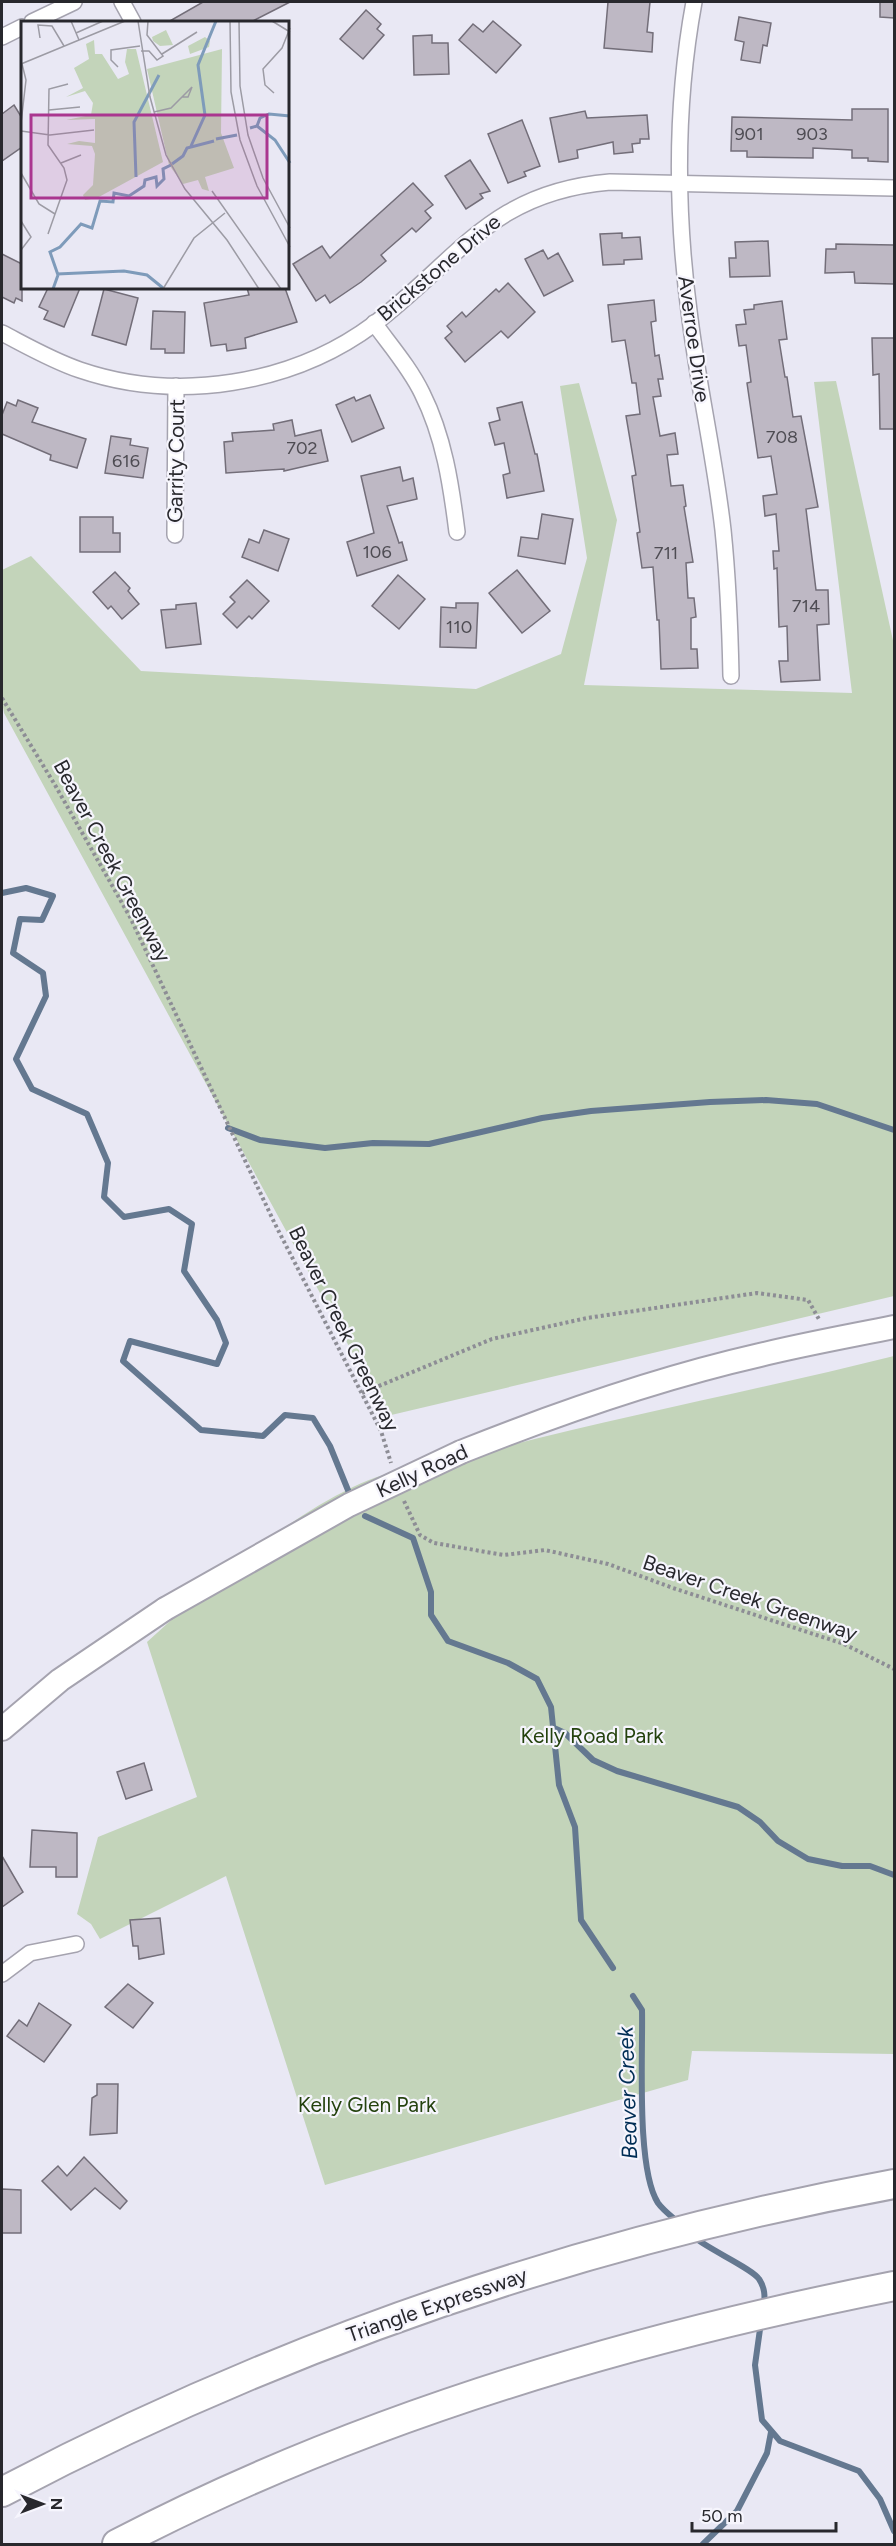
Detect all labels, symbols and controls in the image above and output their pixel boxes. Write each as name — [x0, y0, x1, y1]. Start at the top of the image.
inset map — [21, 21, 290, 290]
house number: 901 — [734, 123, 764, 145]
house number: 903 — [796, 123, 828, 145]
street label: Brickstone Drive — [372, 209, 505, 326]
street label: Averroe Drive — [673, 274, 716, 404]
street label: Garrity Court — [162, 399, 189, 523]
house number: 708 — [766, 426, 798, 448]
house number: 702 — [286, 437, 318, 459]
house number: 616 — [112, 450, 140, 472]
house number: 106 — [362, 541, 392, 563]
house number: 711 — [654, 542, 678, 564]
house number: 714 — [792, 595, 820, 617]
house number: 110 — [446, 616, 472, 638]
street label: Beaver Creek Greenway — [49, 755, 176, 966]
street label: Beaver Creek Greenway — [284, 1222, 405, 1435]
street label: Kelly Road — [372, 1439, 471, 1503]
street label: Beaver Creek Greenway — [640, 1549, 861, 1646]
park label: Kelly Road Park — [520, 1723, 664, 1748]
water label: Beaver Creek — [612, 2025, 643, 2160]
park label: Kelly Glen Park — [298, 2092, 437, 2117]
street label: Triangle Expressway — [343, 2262, 530, 2347]
north arrow — [12, 2474, 72, 2534]
scale bar — [692, 2495, 836, 2533]
text: N — [47, 2498, 66, 2510]
text: 50 m — [701, 2505, 743, 2527]

